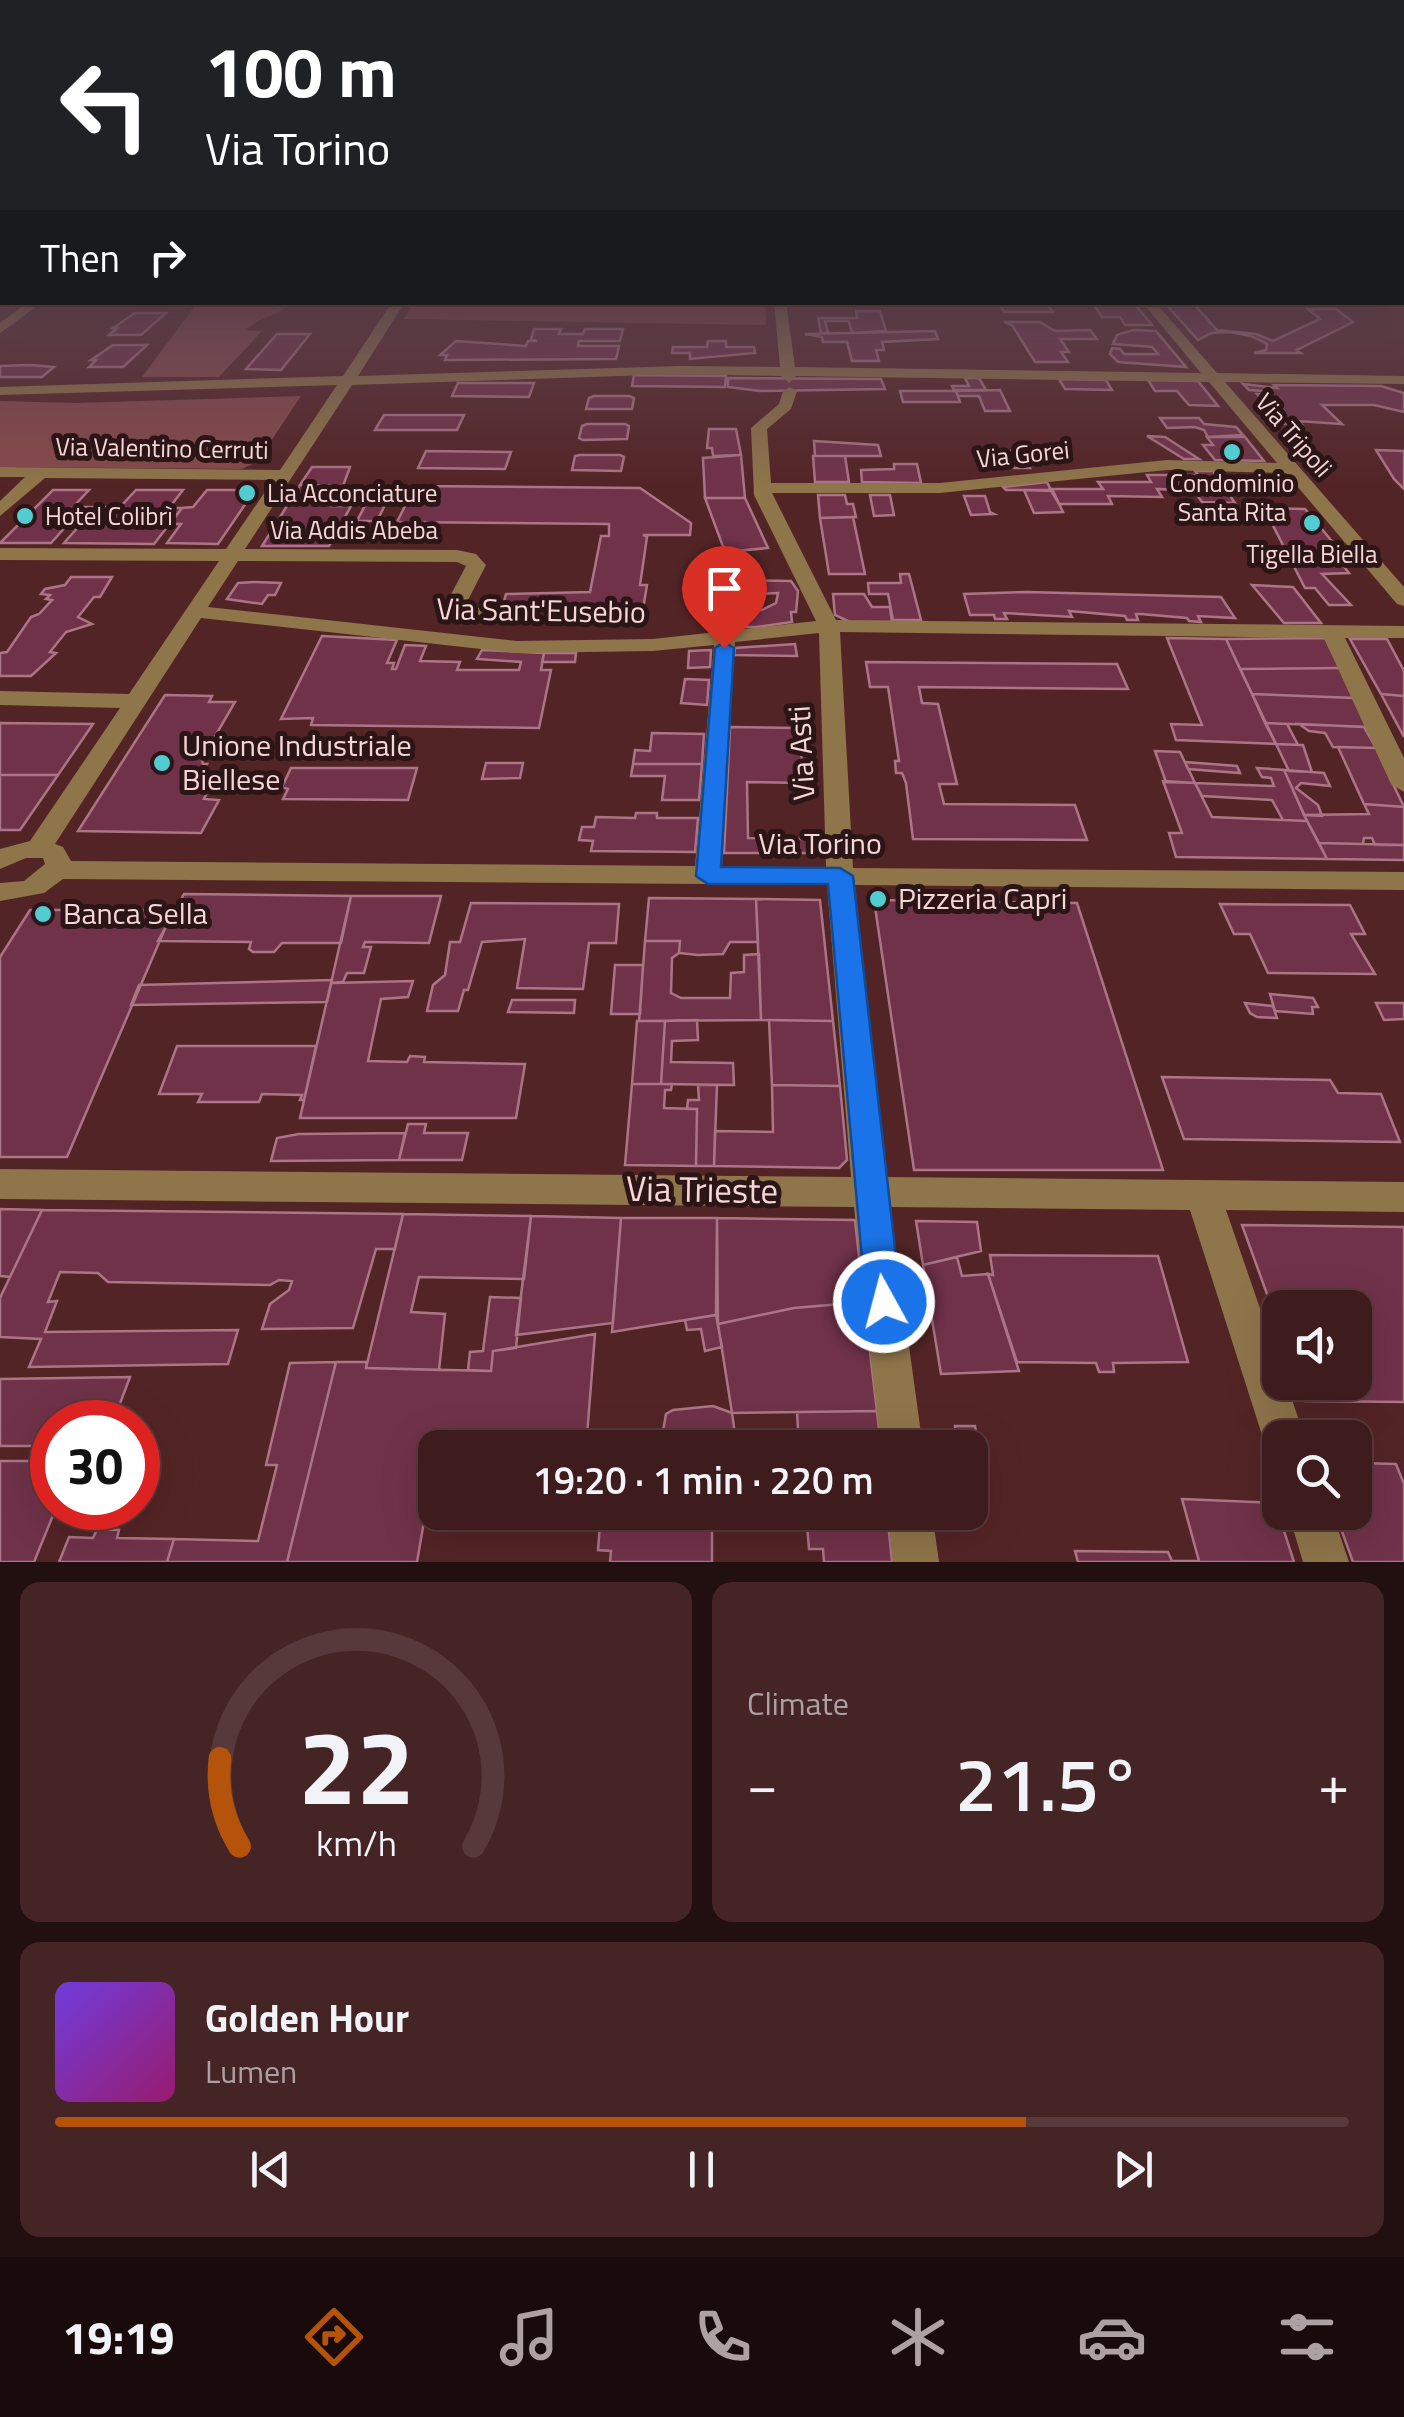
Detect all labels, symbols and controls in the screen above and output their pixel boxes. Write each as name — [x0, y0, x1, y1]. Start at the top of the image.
text: 100 m — [205, 18, 397, 124]
icon: left — [40, 40, 170, 170]
text: Via Torino — [205, 114, 390, 182]
text: Then — [40, 229, 120, 287]
icon: right — [140, 230, 195, 285]
street label: Via Tripoli — [1247, 384, 1341, 486]
street label: Via Valentino Cerruti — [55, 427, 269, 469]
street label: Via Gorei — [975, 430, 1071, 478]
marker: Condominio Santa Rita — [1221, 441, 1243, 463]
place label: Condominio Santa Rita — [1170, 464, 1294, 531]
place label: Lia Acconciature — [267, 474, 437, 512]
marker: Lia Acconciature — [236, 482, 258, 504]
place label: Hotel Colibrì — [45, 497, 173, 535]
marker: Hotel Colibrì — [14, 505, 36, 527]
street label: Via Addis Abeba — [270, 511, 439, 549]
marker: Tigella Biella — [1301, 512, 1323, 534]
place label: Tigella Biella — [1246, 535, 1378, 573]
pin — [682, 546, 767, 649]
icon: arrive — [697, 561, 752, 616]
street label: Via Sant'Eusebio — [436, 585, 646, 635]
street label: Via Asti — [776, 705, 826, 801]
place label: Unione Industriale Biellese — [182, 722, 412, 802]
marker: Unione Industriale Biellese — [151, 752, 173, 774]
street label: Via Torino — [758, 820, 882, 866]
place label: Pizzeria Capri — [898, 875, 1067, 921]
marker: Pizzeria Capri — [867, 888, 889, 910]
place label: Banca Sella — [63, 890, 208, 936]
marker: Banca Sella — [32, 903, 54, 925]
street label: Via Trieste — [625, 1161, 779, 1217]
position arrow — [832, 1250, 936, 1354]
map controls — [1262, 1290, 1372, 1530]
button: sound — [1262, 1290, 1372, 1400]
speed limit sign: 30 — [30, 1400, 160, 1530]
button: search — [1262, 1420, 1372, 1530]
text: 19:20 · 1 min · 220 m — [532, 1451, 874, 1509]
text: Climate — [747, 1679, 849, 1727]
text: 22 — [298, 1686, 414, 1844]
text: 21.5° — [955, 1726, 1141, 1840]
text: − — [747, 1742, 778, 1825]
text: + — [1318, 1742, 1349, 1825]
text: km/h — [316, 1815, 396, 1870]
text: Golden Hour — [205, 1989, 409, 2047]
text: Lumen — [205, 2047, 297, 2095]
icon: previous — [243, 2142, 298, 2197]
icon: pause — [674, 2142, 729, 2197]
icon: next — [1106, 2142, 1161, 2197]
icon: directions — [299, 2302, 369, 2372]
icon: music — [494, 2302, 564, 2372]
icon: phone — [688, 2302, 758, 2372]
icon: climate — [883, 2302, 953, 2372]
icon: car — [1077, 2302, 1147, 2372]
icon: filters — [1272, 2302, 1342, 2372]
text: 19:19 — [62, 2303, 175, 2371]

